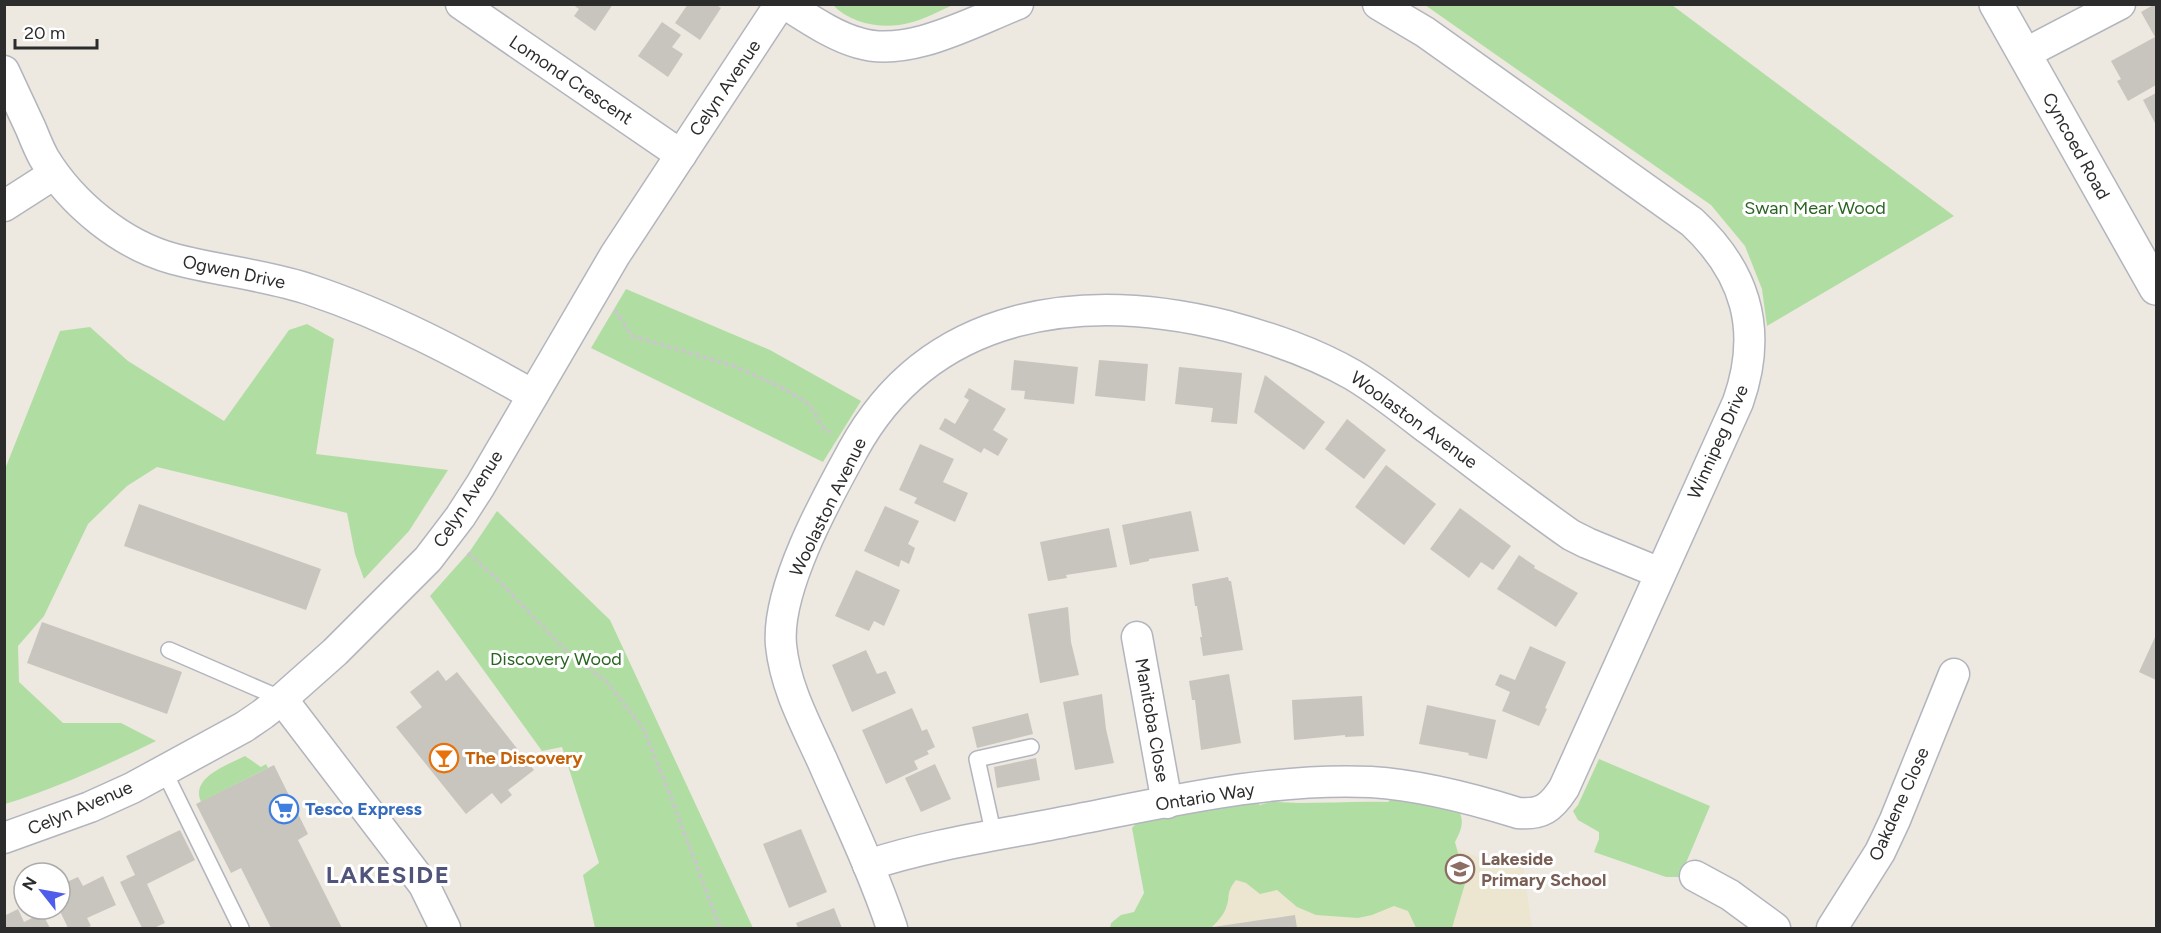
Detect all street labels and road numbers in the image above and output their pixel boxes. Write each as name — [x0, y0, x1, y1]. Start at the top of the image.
street label: Lomond Crescent — [505, 31, 637, 130]
street label: Celyn Avenue — [685, 35, 765, 140]
street label: Cyncoed Road — [2038, 89, 2114, 203]
street label: Ogwen Drive — [181, 250, 287, 294]
street label: Woolaston Avenue — [1346, 367, 1482, 474]
street label: Winnipeg Drive — [1683, 381, 1753, 503]
street label: Woolaston Avenue — [785, 434, 871, 580]
street label: Celyn Avenue — [428, 446, 508, 552]
street label: Manitoba Close — [1130, 656, 1174, 784]
street label: Oakdene Close — [1864, 744, 1934, 864]
street label: Celyn Avenue — [24, 776, 136, 840]
street label: Ontario Way — [1154, 778, 1257, 816]

